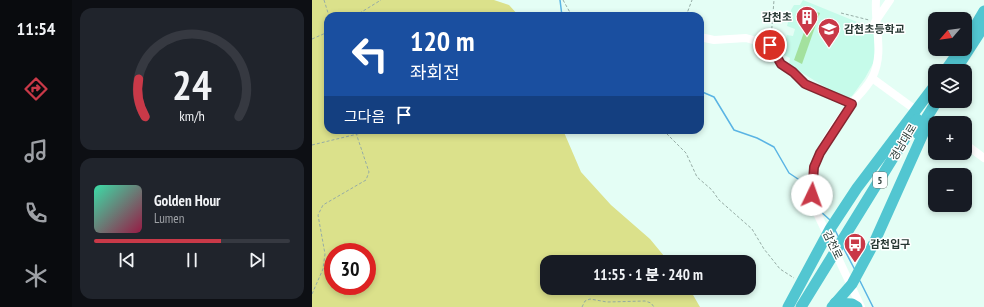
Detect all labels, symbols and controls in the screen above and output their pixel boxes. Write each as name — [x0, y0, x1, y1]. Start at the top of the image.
building icon: 감천초 — [794, 4, 820, 37]
place label: 감천초 — [762, 10, 792, 24]
north arrow — [928, 12, 972, 56]
map controls — [928, 12, 972, 212]
school or university icon: 감천초등학교 — [816, 16, 842, 49]
text: 11:54 — [17, 17, 55, 40]
text: 120 m — [410, 22, 474, 59]
place label: 감천초등학교 — [844, 22, 905, 36]
icon: left — [344, 28, 396, 80]
pin — [753, 28, 787, 62]
icon: arrive — [759, 34, 781, 56]
text: 24 — [172, 58, 212, 111]
text: 좌회전 — [410, 61, 460, 84]
button: layers — [928, 64, 972, 108]
icon: directions — [22, 75, 50, 103]
icon: arrive — [393, 104, 415, 126]
text: km/h — [179, 105, 205, 124]
text: 그다음 — [344, 107, 385, 126]
button: + — [928, 116, 972, 160]
street label: 경남대로 — [887, 121, 919, 163]
icon: music — [22, 137, 50, 165]
button: − — [928, 168, 972, 212]
road number: 5 — [873, 172, 887, 188]
position arrow — [791, 174, 833, 216]
text: Golden Hour — [154, 191, 221, 210]
icon: phone — [22, 199, 50, 227]
text: Lumen — [154, 210, 184, 227]
street label: 감천로 — [820, 228, 846, 262]
bus stop icon: 감천입구 — [842, 231, 868, 264]
place label: 감천입구 — [870, 237, 910, 251]
speed limit sign: 30 — [324, 243, 376, 295]
icon: previous — [116, 249, 138, 271]
icon: pause — [181, 249, 203, 271]
icon: next — [246, 249, 268, 271]
icon: climate — [22, 262, 50, 290]
text: 11:55 · 1 분 · 240 m — [593, 265, 703, 284]

